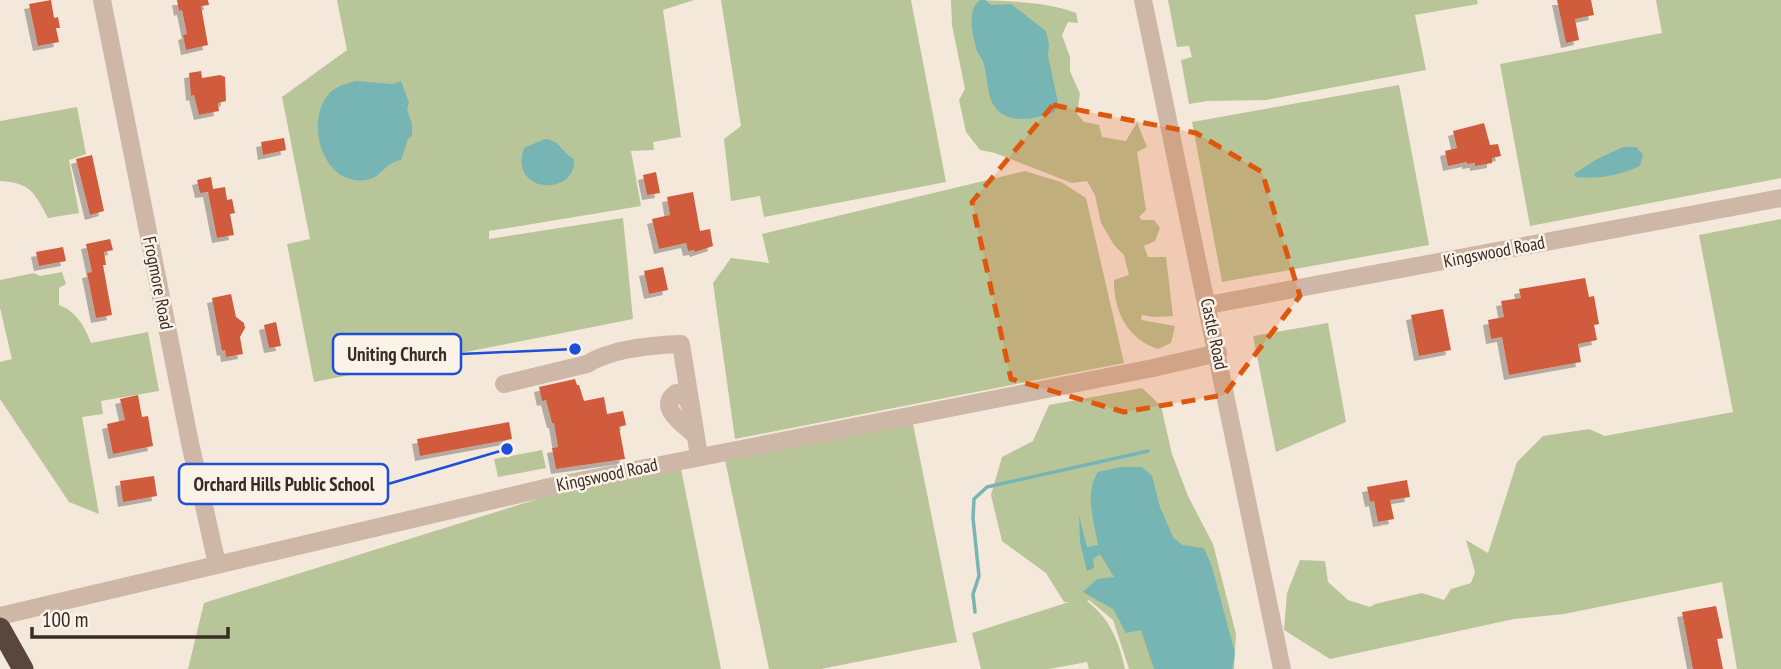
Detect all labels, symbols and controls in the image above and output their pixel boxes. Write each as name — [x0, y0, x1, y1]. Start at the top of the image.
street label: Kingswood Road — [1441, 230, 1547, 273]
street label: Frogmore Road — [138, 234, 179, 331]
street label: Castle Road — [1196, 296, 1233, 372]
callout: Uniting Church — [333, 334, 461, 374]
text: Uniting Church — [347, 342, 447, 366]
street label: Kingswood Road — [554, 453, 660, 496]
callout: Orchard Hills Public School — [179, 464, 388, 504]
text: Orchard Hills Public School — [194, 472, 375, 496]
scale bar — [32, 596, 228, 640]
text: 100 m — [42, 606, 88, 633]

